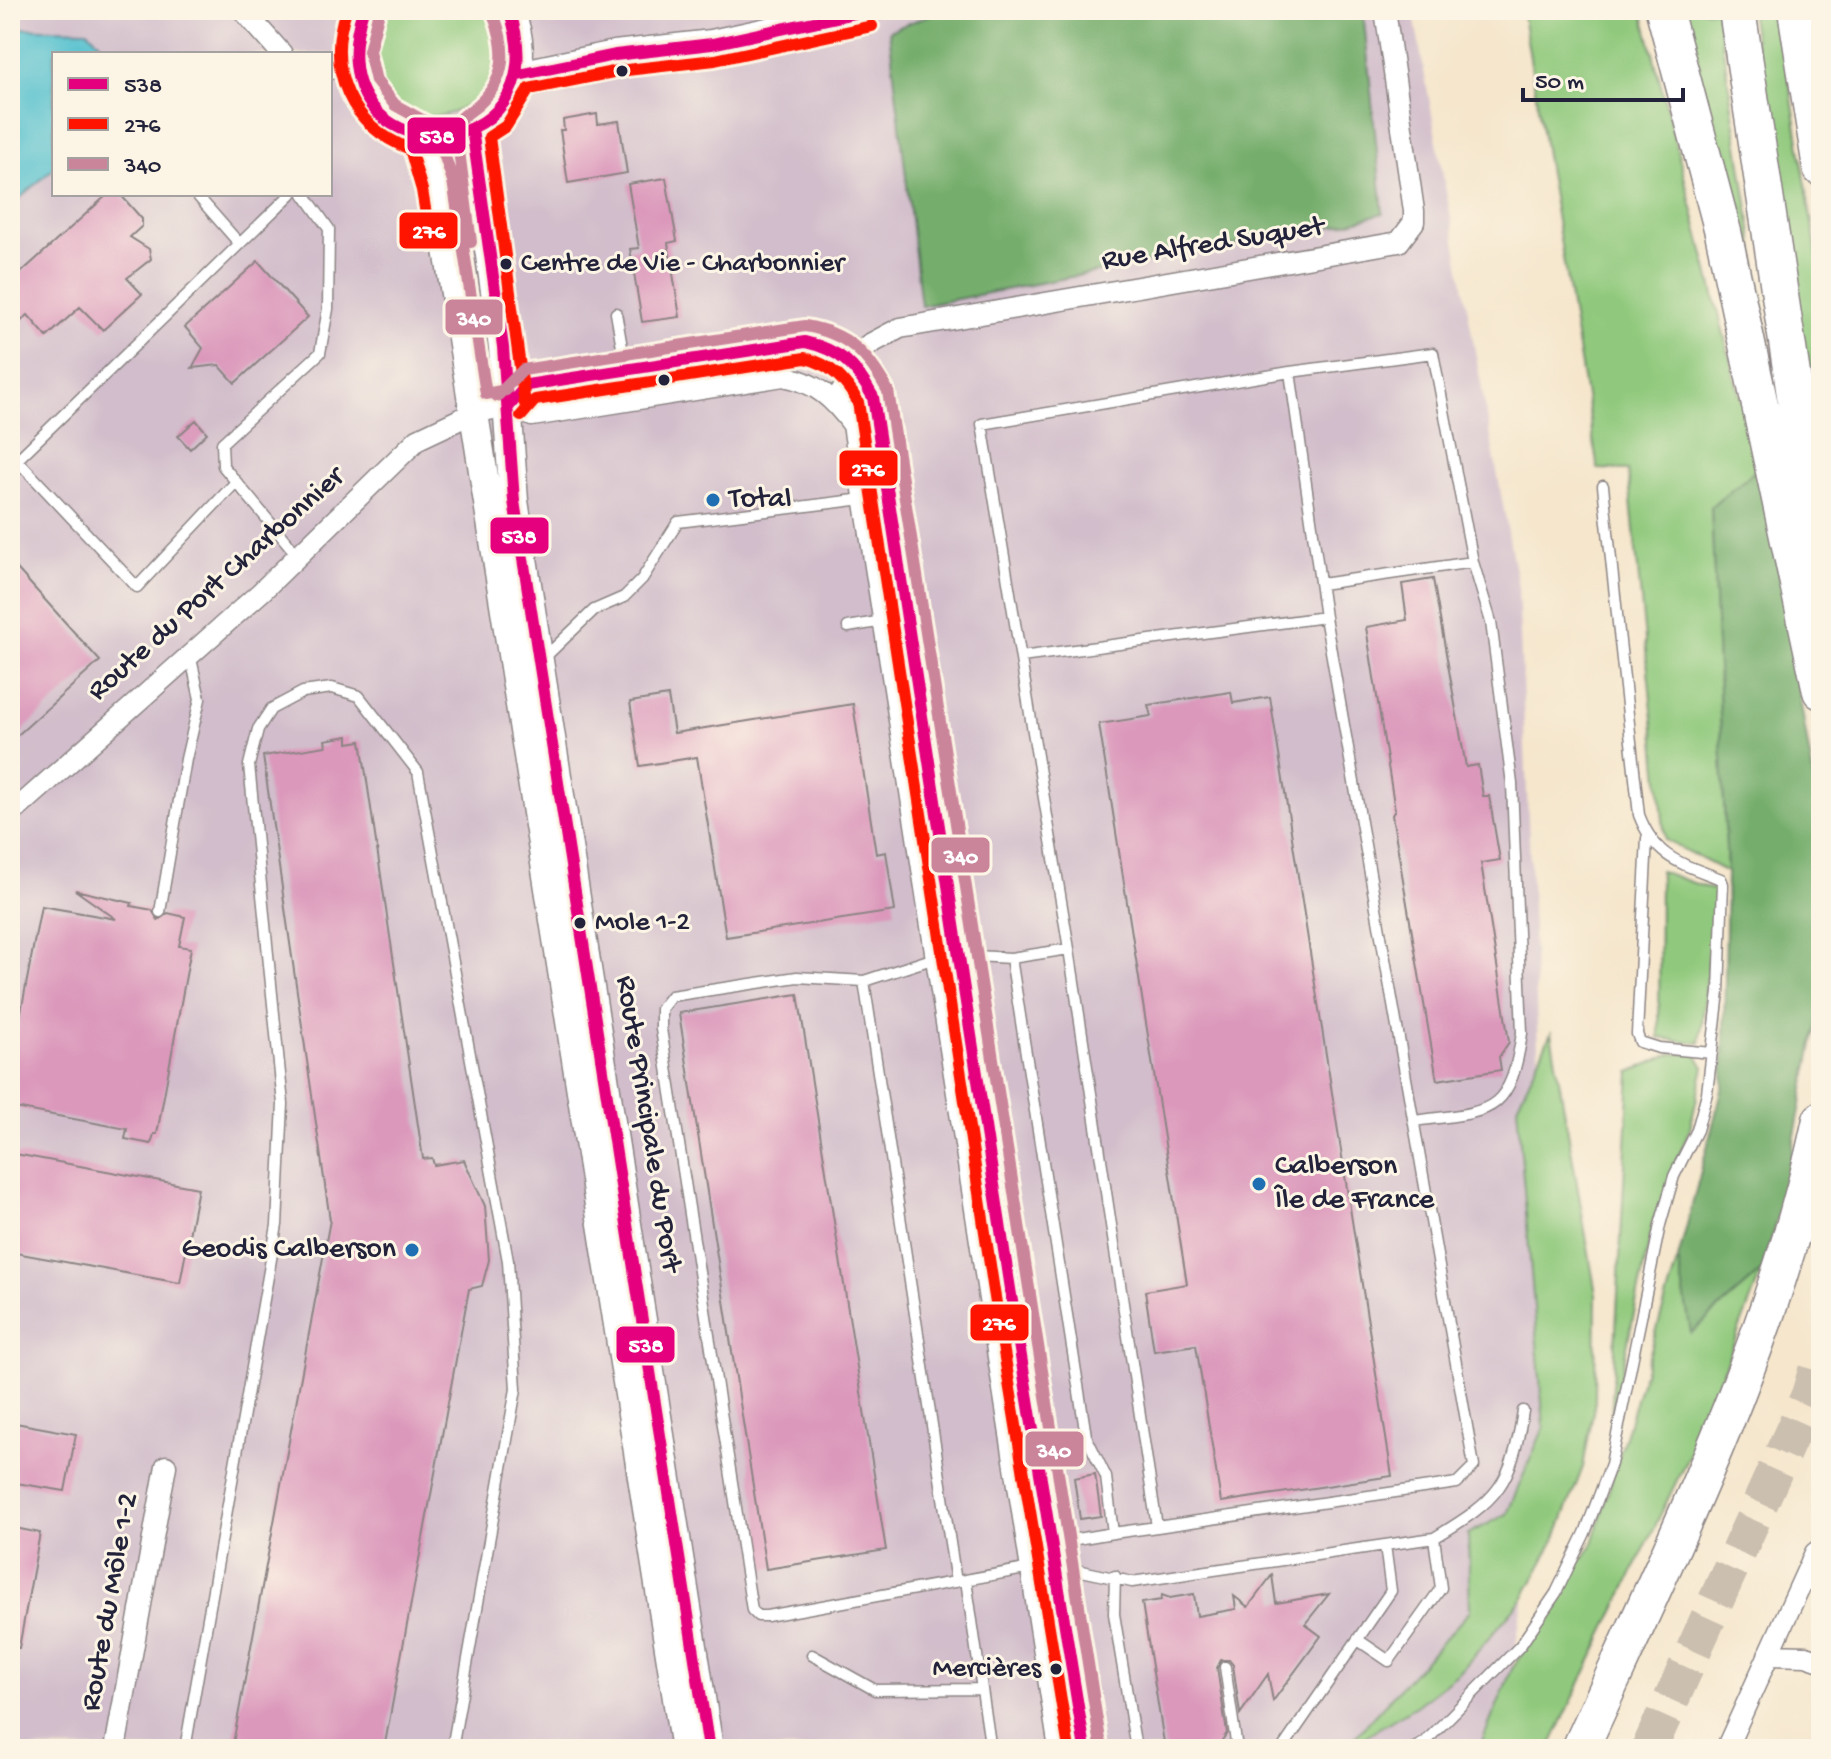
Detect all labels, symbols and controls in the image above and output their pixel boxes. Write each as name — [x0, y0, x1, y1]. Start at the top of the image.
legend — [52, 52, 332, 196]
scale bar — [1523, 52, 1683, 102]
unlabelled marker — [614, 63, 630, 79]
text: 50 m — [1535, 69, 1584, 98]
text: 538 — [124, 73, 162, 102]
text: 276 — [124, 113, 161, 142]
line badge: 538 — [406, 116, 467, 155]
text: 538 — [419, 126, 455, 152]
text: 340 — [123, 153, 161, 182]
street label: Rue Alfred Suquet — [1099, 210, 1329, 280]
line badge: 276 — [398, 211, 459, 250]
text: 276 — [412, 221, 447, 247]
place label: Centre de Vie - Charbonnier — [521, 248, 846, 281]
marker: Centre de Vie - Charbonnier — [498, 256, 514, 272]
line badge: 340 — [444, 298, 504, 336]
text: 340 — [456, 308, 492, 334]
unlabelled marker — [656, 372, 672, 388]
line badge: 276 — [838, 449, 899, 487]
street label: Route du Port Charbonnier — [81, 459, 354, 709]
text: 276 — [851, 459, 886, 485]
place label: Total — [727, 483, 792, 518]
marker: Total — [704, 491, 722, 509]
line badge: 538 — [489, 516, 550, 555]
text: 538 — [501, 526, 537, 552]
line badge: 340 — [930, 836, 991, 874]
text: 340 — [943, 846, 979, 872]
place label: Mole 1-2 — [595, 907, 690, 940]
marker: Mole 1-2 — [572, 915, 588, 931]
street label: Route Principale du Port — [606, 974, 688, 1277]
place label: Calberson Île de France — [1273, 1150, 1435, 1219]
marker: Calberson Île de France — [1250, 1175, 1268, 1193]
place label: Geodis Calberson — [181, 1233, 396, 1268]
marker: Geodis Calberson — [403, 1241, 421, 1259]
line badge: 276 — [969, 1303, 1030, 1342]
text: 276 — [982, 1313, 1017, 1339]
line badge: 538 — [615, 1325, 676, 1364]
text: 538 — [628, 1335, 664, 1361]
line badge: 340 — [1024, 1430, 1085, 1468]
text: 340 — [1036, 1440, 1072, 1466]
street label: Route du Môle 1-2 — [75, 1490, 147, 1714]
place label: Mercières — [933, 1653, 1042, 1686]
marker: Mercières — [1048, 1661, 1064, 1677]

